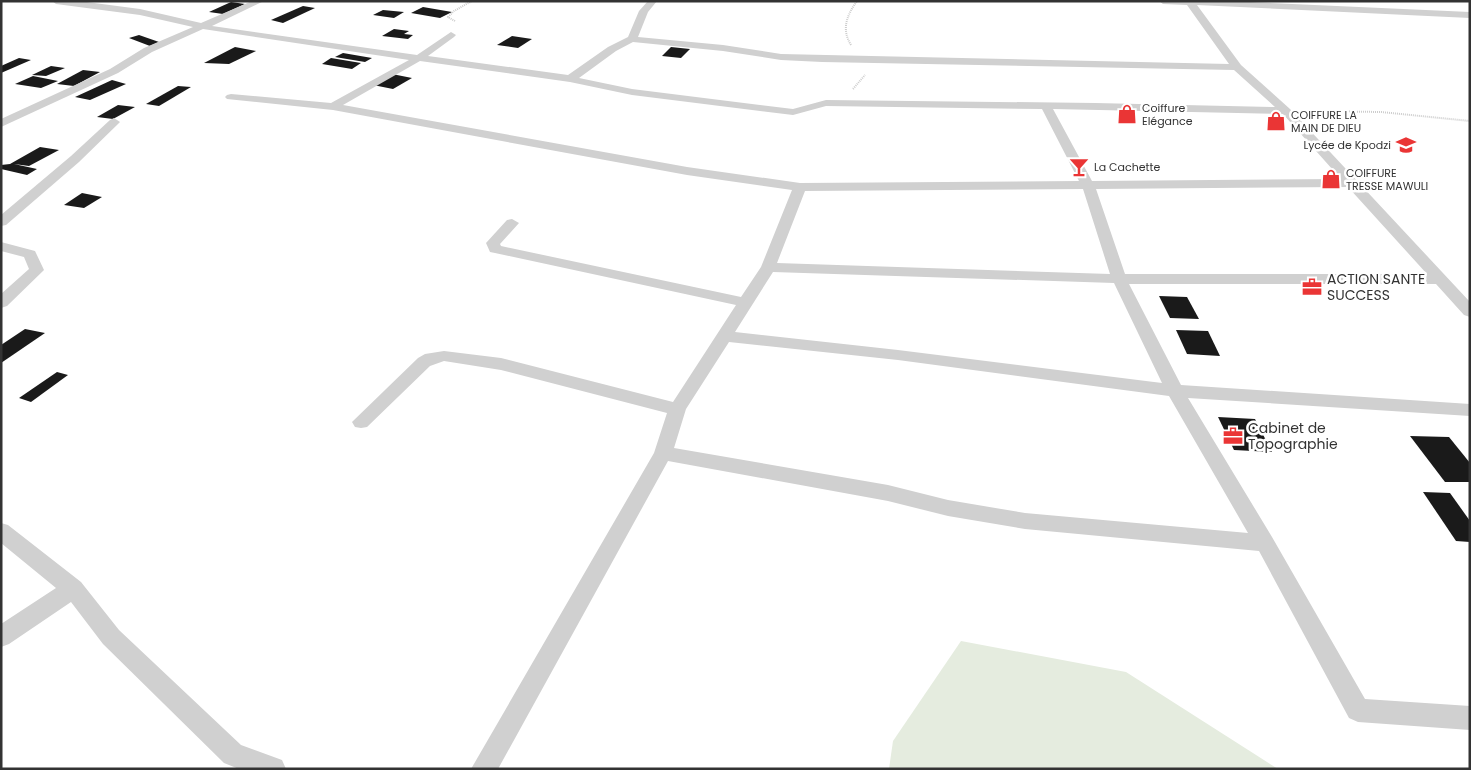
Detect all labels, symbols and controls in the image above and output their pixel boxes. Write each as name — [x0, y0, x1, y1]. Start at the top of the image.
place label: Coiffure Elégance — [1142, 100, 1193, 129]
shop icon: Coiffure Elégance — [1116, 103, 1138, 125]
place label: COIFFURE LA MAIN DE DIEU — [1291, 107, 1361, 136]
shop icon: COIFFURE LA MAIN DE DIEU — [1265, 110, 1287, 132]
school or university icon: Lycée de Kpodzi — [1395, 134, 1417, 156]
place label: Lycée de Kpodzi — [1303, 137, 1391, 153]
bar icon: La Cachette — [1068, 156, 1090, 178]
place label: La Cachette — [1094, 159, 1161, 175]
place label: COIFFURE TRESSE MAWULI — [1346, 165, 1428, 194]
shop icon: COIFFURE TRESSE MAWULI — [1320, 168, 1342, 190]
place label: ACTION SANTE SUCCESS — [1327, 269, 1425, 305]
office icon: ACTION SANTE SUCCESS — [1301, 276, 1323, 298]
place label: Cabinet de Topographie — [1248, 418, 1338, 454]
office icon: Cabinet de Topographie — [1222, 425, 1244, 447]

